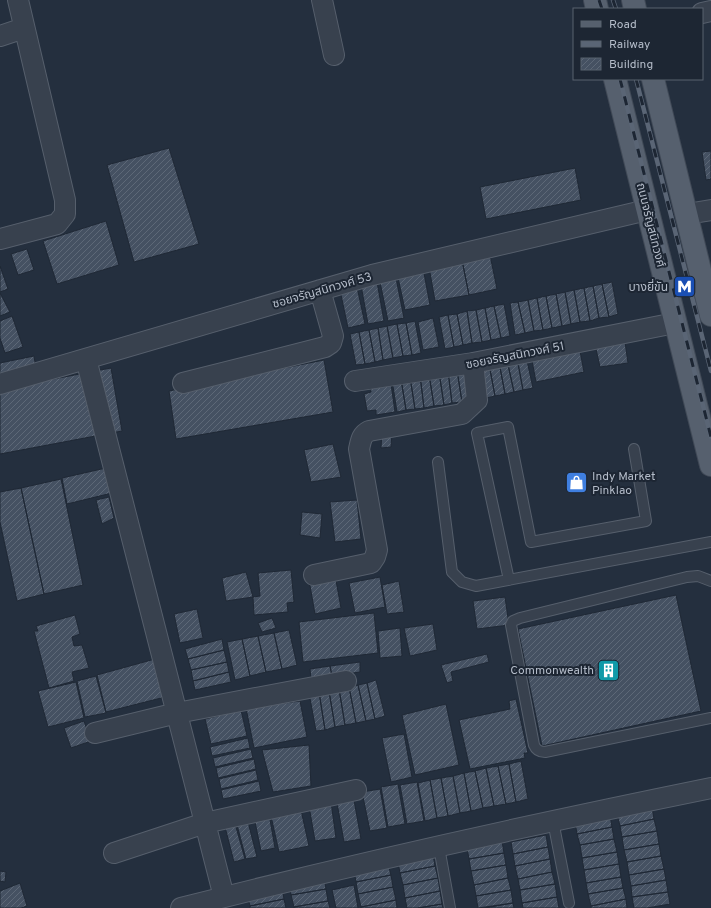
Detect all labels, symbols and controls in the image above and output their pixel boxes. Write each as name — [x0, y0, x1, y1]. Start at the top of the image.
legend — [573, 8, 703, 80]
text: Road — [609, 17, 637, 33]
text: Railway — [609, 37, 650, 53]
text: Building — [609, 57, 653, 73]
street label: ถนนจรัญสนิทวงศ์ — [632, 181, 668, 269]
street label: ซอยจรัญสนิทวงศ์ 53 — [271, 269, 374, 313]
metro station icon: บางยี่ขัน — [671, 274, 697, 300]
place label: บางยี่ขัน — [628, 278, 668, 296]
street label: ซอยจรัญสนิทวงศ์ 51 — [465, 339, 566, 373]
place label: Indy Market Pinklao — [592, 469, 655, 499]
shop icon: Indy Market Pinklao — [564, 470, 590, 496]
building icon: Commonwealth — [596, 657, 622, 683]
place label: Commonwealth — [510, 663, 594, 679]

